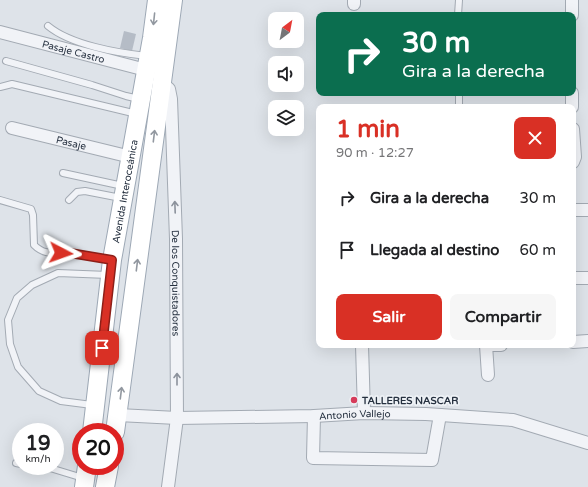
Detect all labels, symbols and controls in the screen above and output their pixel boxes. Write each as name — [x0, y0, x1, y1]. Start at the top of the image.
one-way arrow — [151, 12, 158, 25]
north arrow — [268, 12, 304, 48]
map controls — [268, 12, 304, 136]
text: 30 m — [402, 26, 470, 60]
icon: right — [336, 28, 388, 80]
street label: Pasaje Castro — [41, 38, 106, 66]
button: sound — [268, 56, 304, 92]
text: Gira a la derecha — [402, 60, 545, 82]
button: layers — [268, 100, 304, 136]
text: 1 min — [336, 115, 400, 144]
button: close — [514, 117, 556, 159]
one-way arrow — [150, 130, 158, 143]
street label: Pasaje — [55, 134, 88, 153]
street label: Avenida Interoceánica — [110, 139, 141, 244]
text: 90 m · 12:27 — [336, 145, 414, 161]
icon: right — [336, 187, 358, 209]
text: Gira a la derecha — [370, 189, 489, 207]
text: 30 m — [519, 189, 556, 207]
one-way arrow — [171, 201, 179, 214]
street label: De los Conquistadores — [169, 230, 182, 336]
position arrow — [40, 232, 82, 274]
icon: arrive — [336, 239, 358, 261]
text: Llegada al destino — [370, 241, 499, 259]
text: 60 m — [519, 241, 556, 259]
one-way arrow — [134, 258, 141, 271]
button: Salir — [336, 294, 442, 340]
button: Compartir — [450, 294, 556, 340]
pin — [85, 331, 119, 365]
icon: arrive — [91, 337, 113, 359]
one-way arrow — [173, 373, 181, 386]
one-way arrow — [117, 387, 125, 400]
marker: TALLERES NASCAR — [349, 395, 359, 405]
place label: TALLERES NASCAR — [361, 395, 458, 407]
street label: Antonio Vallejo — [319, 408, 391, 423]
speed limit sign: 20 — [72, 423, 124, 475]
text: 19 — [25, 432, 51, 456]
text: km/h — [25, 453, 51, 465]

